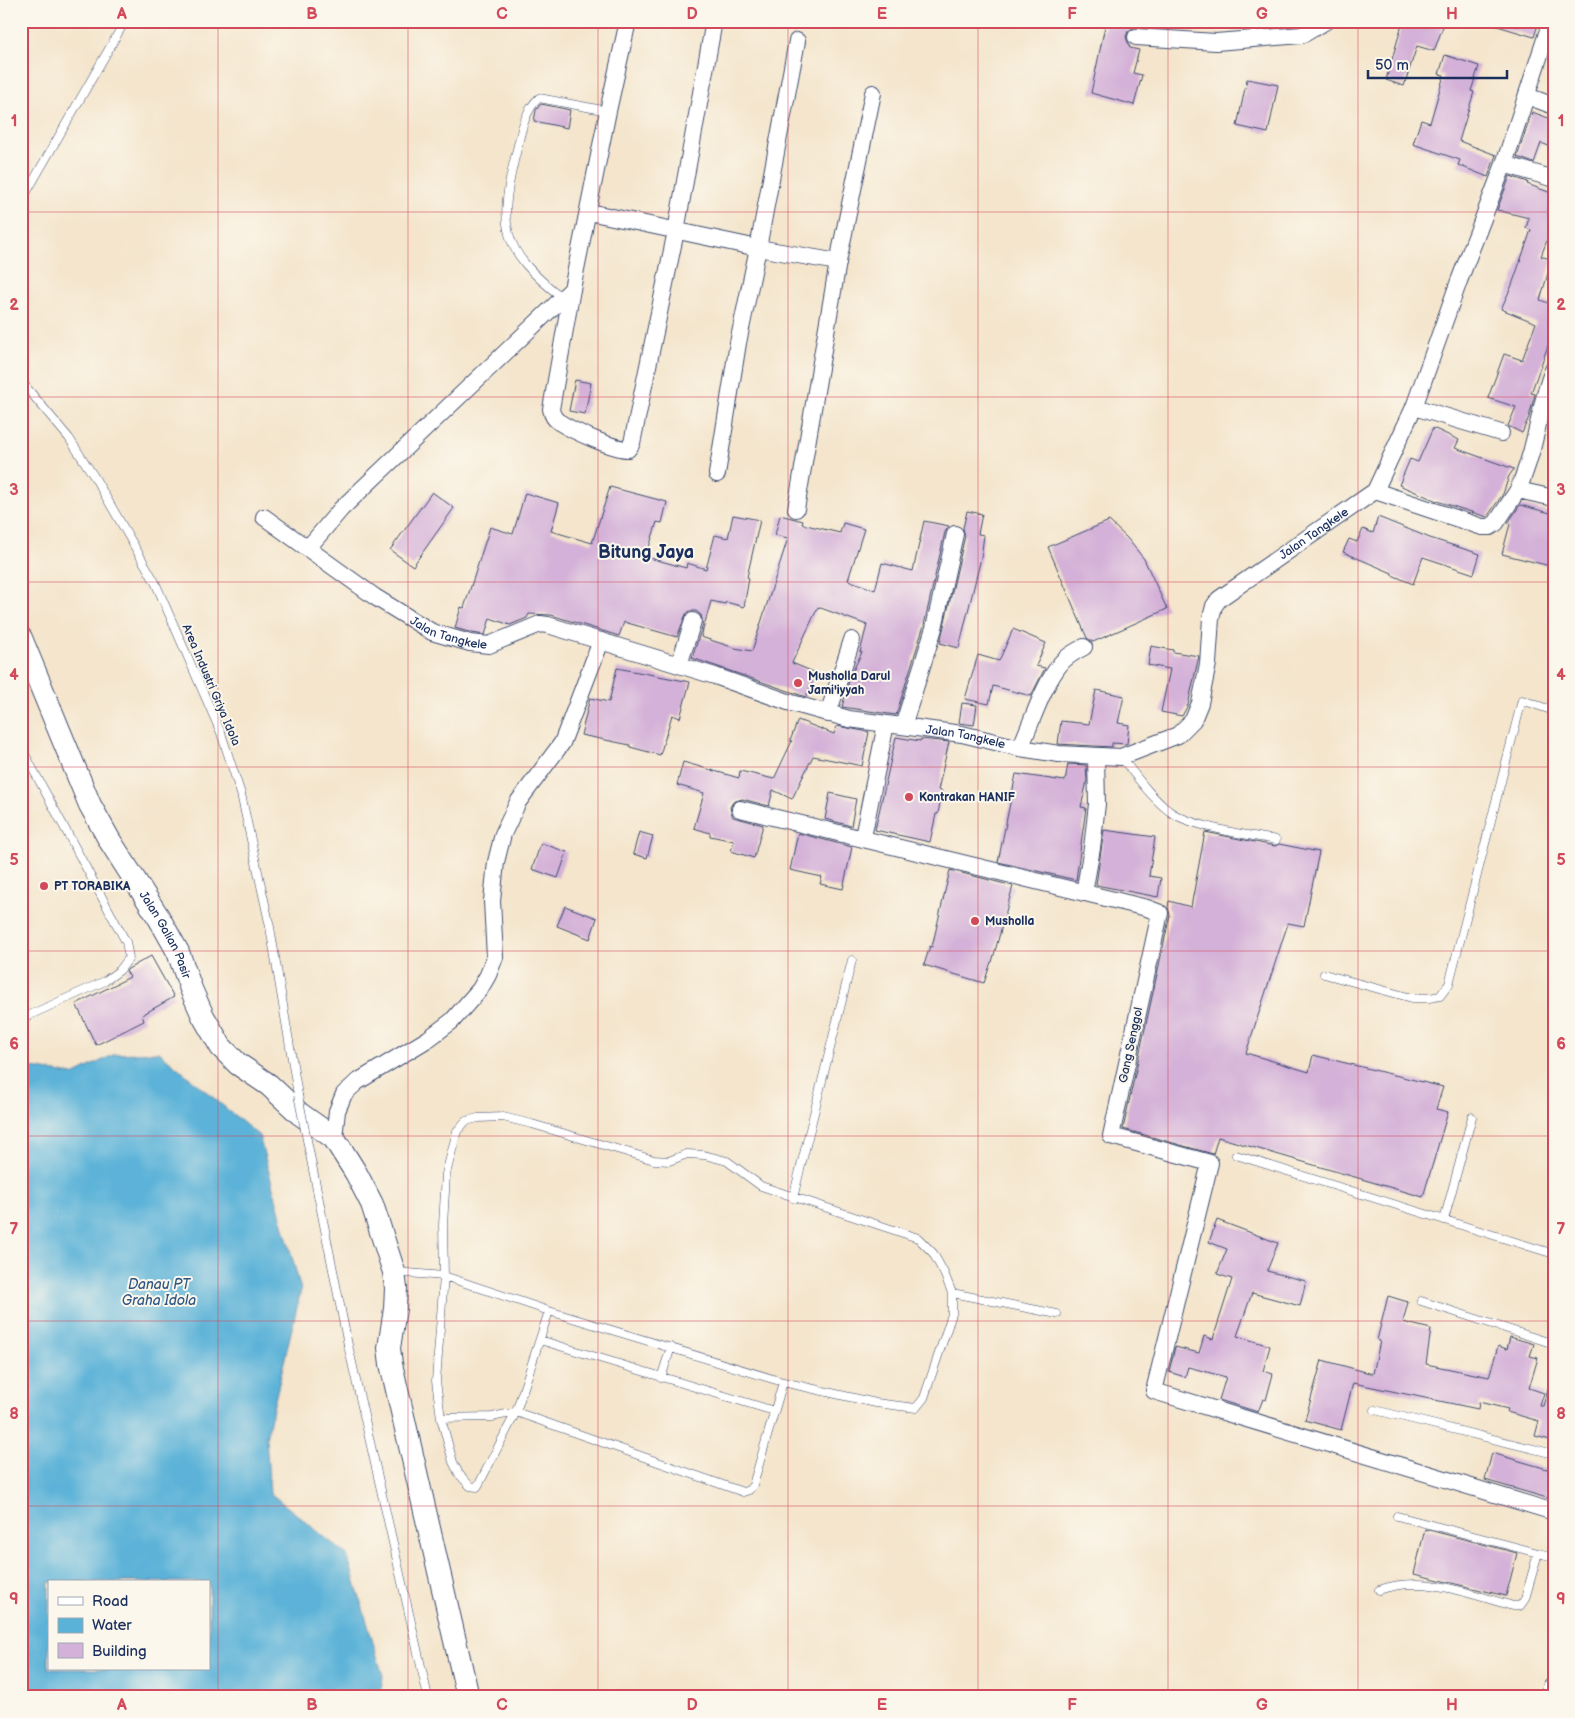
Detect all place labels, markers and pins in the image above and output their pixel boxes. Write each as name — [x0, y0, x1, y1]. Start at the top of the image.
place label: Musholla Darul Jami'iyyah — [808, 669, 890, 698]
marker: Musholla Darul Jami'iyyah — [792, 677, 804, 689]
place label: Kontrakan HANIF — [919, 790, 1016, 805]
marker: Kontrakan HANIF — [903, 791, 915, 803]
place label: PT TORABIKA — [54, 879, 131, 894]
marker: PT TORABIKA — [38, 880, 50, 892]
place label: Musholla — [985, 914, 1034, 929]
marker: Musholla — [969, 915, 981, 927]

